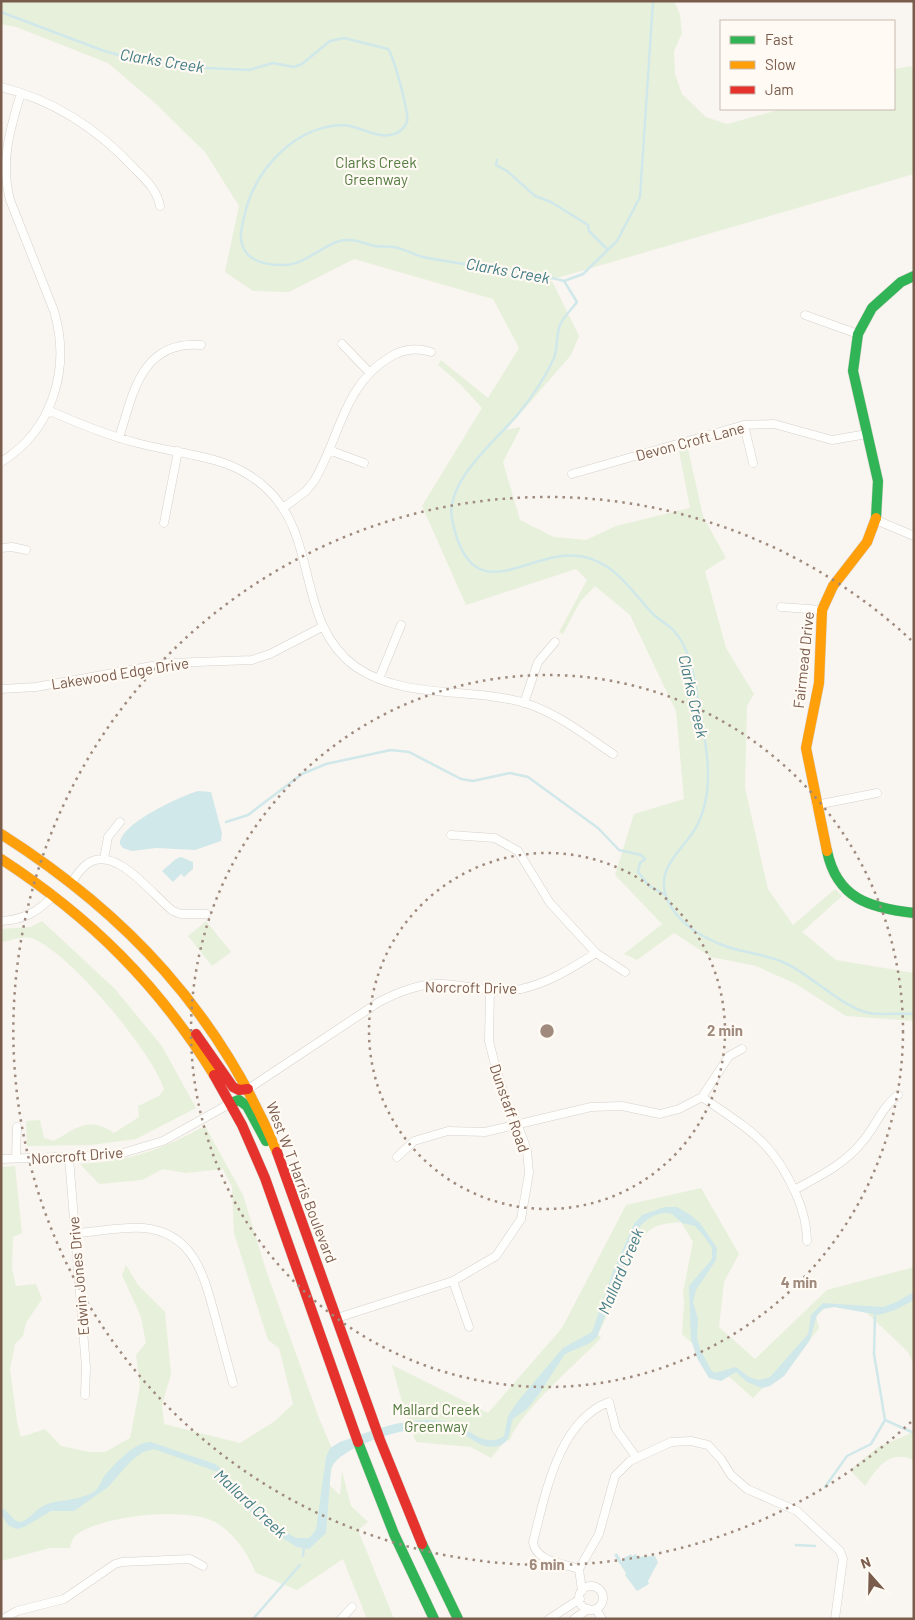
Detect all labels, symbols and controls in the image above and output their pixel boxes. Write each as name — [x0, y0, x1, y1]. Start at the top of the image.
legend — [720, 20, 895, 110]
text: Fast — [765, 30, 793, 48]
water label: Clarks Creek — [119, 44, 206, 76]
text: Slow — [765, 55, 796, 73]
text: Jam — [765, 80, 794, 98]
park label: Clarks Creek Greenway — [335, 153, 417, 188]
water label: Clarks Creek — [465, 253, 552, 287]
street label: Devon Croft Lane — [634, 418, 746, 464]
street label: Fairmead Drive — [789, 611, 817, 709]
street label: Lakewood Edge Drive — [50, 653, 190, 693]
water label: Clarks Creek — [675, 653, 713, 740]
street label: Norcroft Drive — [425, 977, 517, 997]
text: 2 min — [707, 1021, 743, 1039]
centre of rings — [538, 1022, 556, 1040]
street label: Dunstaff Road — [486, 1061, 534, 1155]
street label: West W T Harris Boulevard — [263, 1099, 341, 1265]
street label: Norcroft Drive — [30, 1143, 124, 1167]
street label: Edwin Jones Drive — [64, 1216, 92, 1336]
water label: Mallard Creek — [593, 1225, 647, 1317]
text: 4 min — [781, 1273, 817, 1291]
park label: Mallard Creek Greenway — [392, 1400, 480, 1435]
water label: Mallard Creek — [211, 1465, 291, 1541]
north arrow — [845, 1550, 895, 1600]
text: N — [858, 1553, 873, 1572]
text: 6 min — [529, 1555, 565, 1573]

